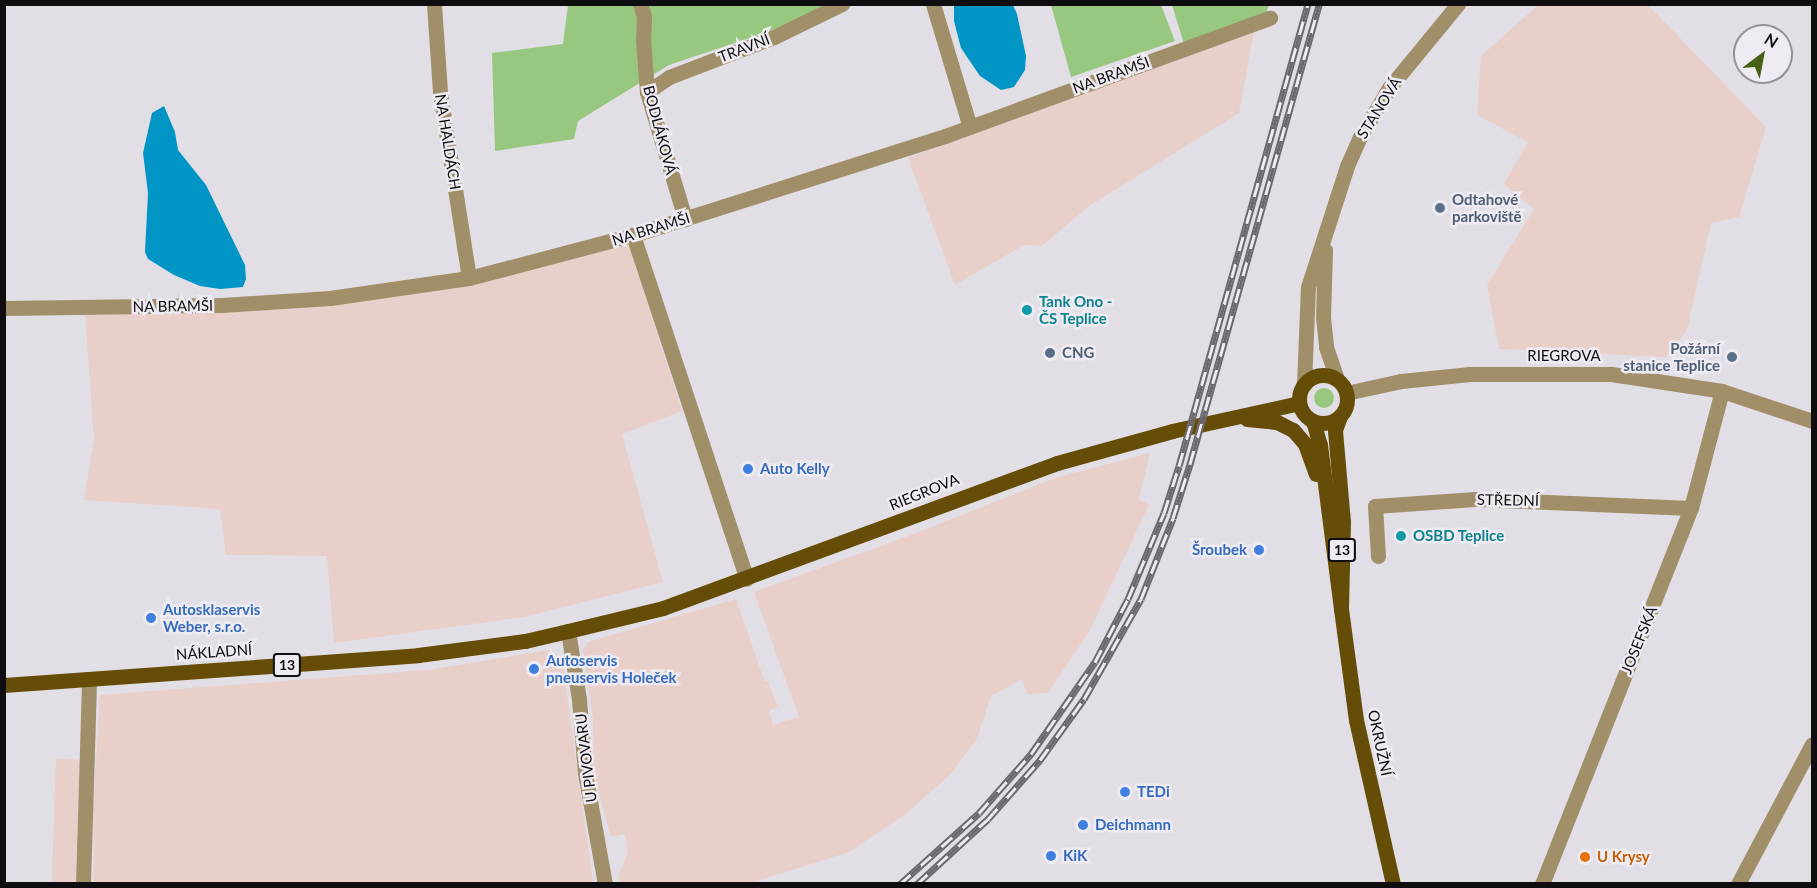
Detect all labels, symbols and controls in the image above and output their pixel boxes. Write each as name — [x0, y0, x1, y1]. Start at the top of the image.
north arrow — [1733, 24, 1793, 84]
text: N — [1761, 29, 1782, 51]
street label: TRAVNÍ — [716, 30, 772, 66]
street label: NA BRAMŠI — [1070, 53, 1152, 97]
street label: STANOVÁ — [1353, 74, 1405, 142]
street label: BODLÁKOVÁ — [639, 83, 681, 177]
street label: NA HALDÁCH — [432, 93, 464, 191]
place label: Odtahové parkoviště — [1452, 190, 1522, 225]
marker: Odtahové parkoviště — [1433, 201, 1447, 215]
street label: NA BRAMŠI — [610, 209, 692, 249]
place label: Tank Ono - ČS Teplice — [1039, 292, 1112, 327]
street label: NA BRAMŠI — [132, 296, 214, 316]
marker: Tank Ono - ČS Teplice — [1020, 303, 1034, 317]
place label: Požární stanice Teplice — [1623, 339, 1720, 374]
place label: CNG — [1062, 344, 1094, 362]
marker: CNG — [1043, 346, 1057, 360]
street label: RIEGROVA — [1527, 347, 1601, 365]
marker: Požární stanice Teplice — [1725, 350, 1739, 364]
place label: Auto Kelly — [760, 460, 830, 478]
marker: Auto Kelly — [741, 462, 755, 476]
street label: RIEGROVA — [887, 470, 961, 514]
street label: STŘEDNÍ — [1477, 490, 1539, 510]
place label: OSBD Teplice — [1413, 527, 1505, 545]
marker: OSBD Teplice — [1394, 529, 1408, 543]
road number: 13 — [1327, 539, 1357, 561]
place label: Šroubek — [1192, 541, 1247, 559]
marker: Šroubek — [1252, 543, 1266, 557]
place label: Autosklaservis Weber, s.r.o. — [163, 600, 260, 635]
street label: JOSEFSKÁ — [1617, 603, 1661, 677]
marker: Autosklaservis Weber, s.r.o. — [144, 611, 158, 625]
street label: NÁKLADNÍ — [175, 640, 253, 664]
place label: Autoservis pneuservis Holeček — [546, 651, 676, 686]
road number: 13 — [272, 654, 302, 676]
marker: Autoservis pneuservis Holeček — [527, 662, 541, 676]
street label: OKRUŽNÍ — [1364, 708, 1396, 778]
street label: U PIVOVARU — [572, 712, 600, 804]
place label: TEDi — [1137, 783, 1170, 801]
marker: TEDi — [1118, 785, 1132, 799]
place label: Deichmann — [1095, 816, 1171, 834]
marker: Deichmann — [1076, 818, 1090, 832]
place label: KiK — [1063, 847, 1087, 865]
place label: U Krysy — [1597, 848, 1650, 866]
marker: KiK — [1044, 849, 1058, 863]
marker: U Krysy — [1578, 850, 1592, 864]

